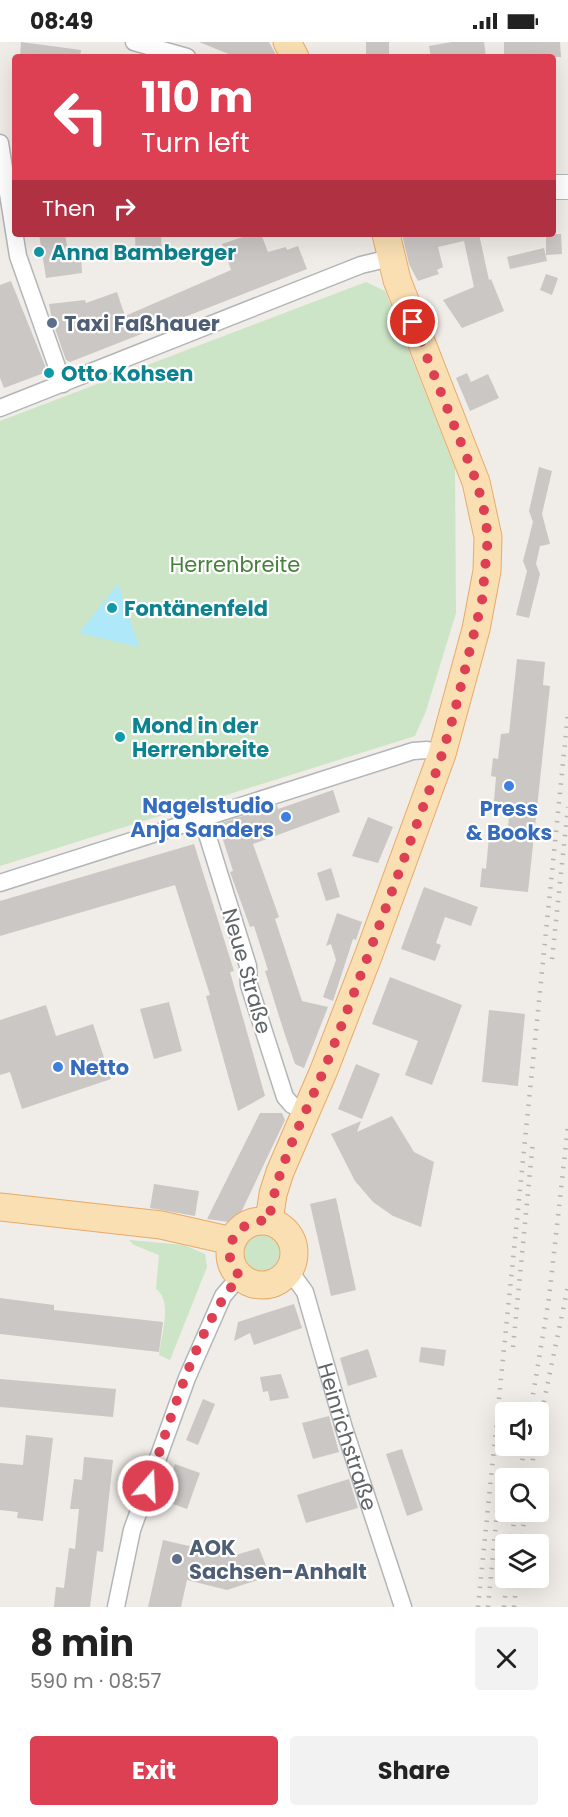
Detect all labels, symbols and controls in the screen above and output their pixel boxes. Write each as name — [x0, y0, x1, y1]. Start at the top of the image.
text: 08:49 — [30, 6, 93, 37]
text: 110 m — [141, 68, 253, 127]
icon: left — [42, 78, 120, 156]
text: Turn left — [141, 124, 250, 161]
icon: right — [108, 192, 141, 225]
text: Then — [42, 193, 96, 224]
place label: Anna Bamberger — [51, 238, 236, 267]
marker: Anna Bamberger — [32, 245, 46, 259]
pin — [387, 296, 438, 347]
icon: arrive — [396, 305, 429, 338]
place label: Taxi Faßhauer — [64, 309, 220, 338]
marker: Taxi Faßhauer — [45, 316, 59, 330]
place label: Otto Kohsen — [61, 359, 193, 388]
marker: Otto Kohsen — [42, 366, 56, 380]
park label: Herrenbreite — [170, 550, 300, 579]
place label: Fontänenfeld — [124, 594, 268, 623]
marker: Fontänenfeld — [105, 601, 119, 615]
place label: Mond in der Herrenbreite — [132, 711, 269, 764]
marker: Mond in der Herrenbreite — [113, 730, 127, 744]
marker: Press & Books — [502, 779, 516, 793]
place label: Nagelstudio Anja Sanders — [130, 791, 274, 844]
place label: Press & Books — [466, 794, 552, 847]
marker: Nagelstudio Anja Sanders — [279, 810, 293, 824]
street label: Neue Straße — [215, 905, 279, 1037]
place label: Netto — [70, 1053, 129, 1082]
marker: Netto — [51, 1060, 65, 1074]
street label: Heinrichstraße — [311, 1359, 385, 1514]
map controls — [495, 1402, 549, 1588]
button: sound — [495, 1402, 549, 1456]
position arrow — [116, 1454, 180, 1518]
button: search — [495, 1468, 549, 1522]
place label: AOK Sachsen-Anhalt — [189, 1533, 367, 1586]
button: layers — [495, 1534, 549, 1588]
marker: AOK Sachsen-Anhalt — [170, 1552, 184, 1566]
text: 8 min — [30, 1618, 134, 1669]
button: close — [475, 1627, 538, 1690]
text: 590 m · 08:57 — [30, 1667, 162, 1695]
button: Exit — [30, 1736, 278, 1805]
button: Share — [290, 1736, 538, 1805]

